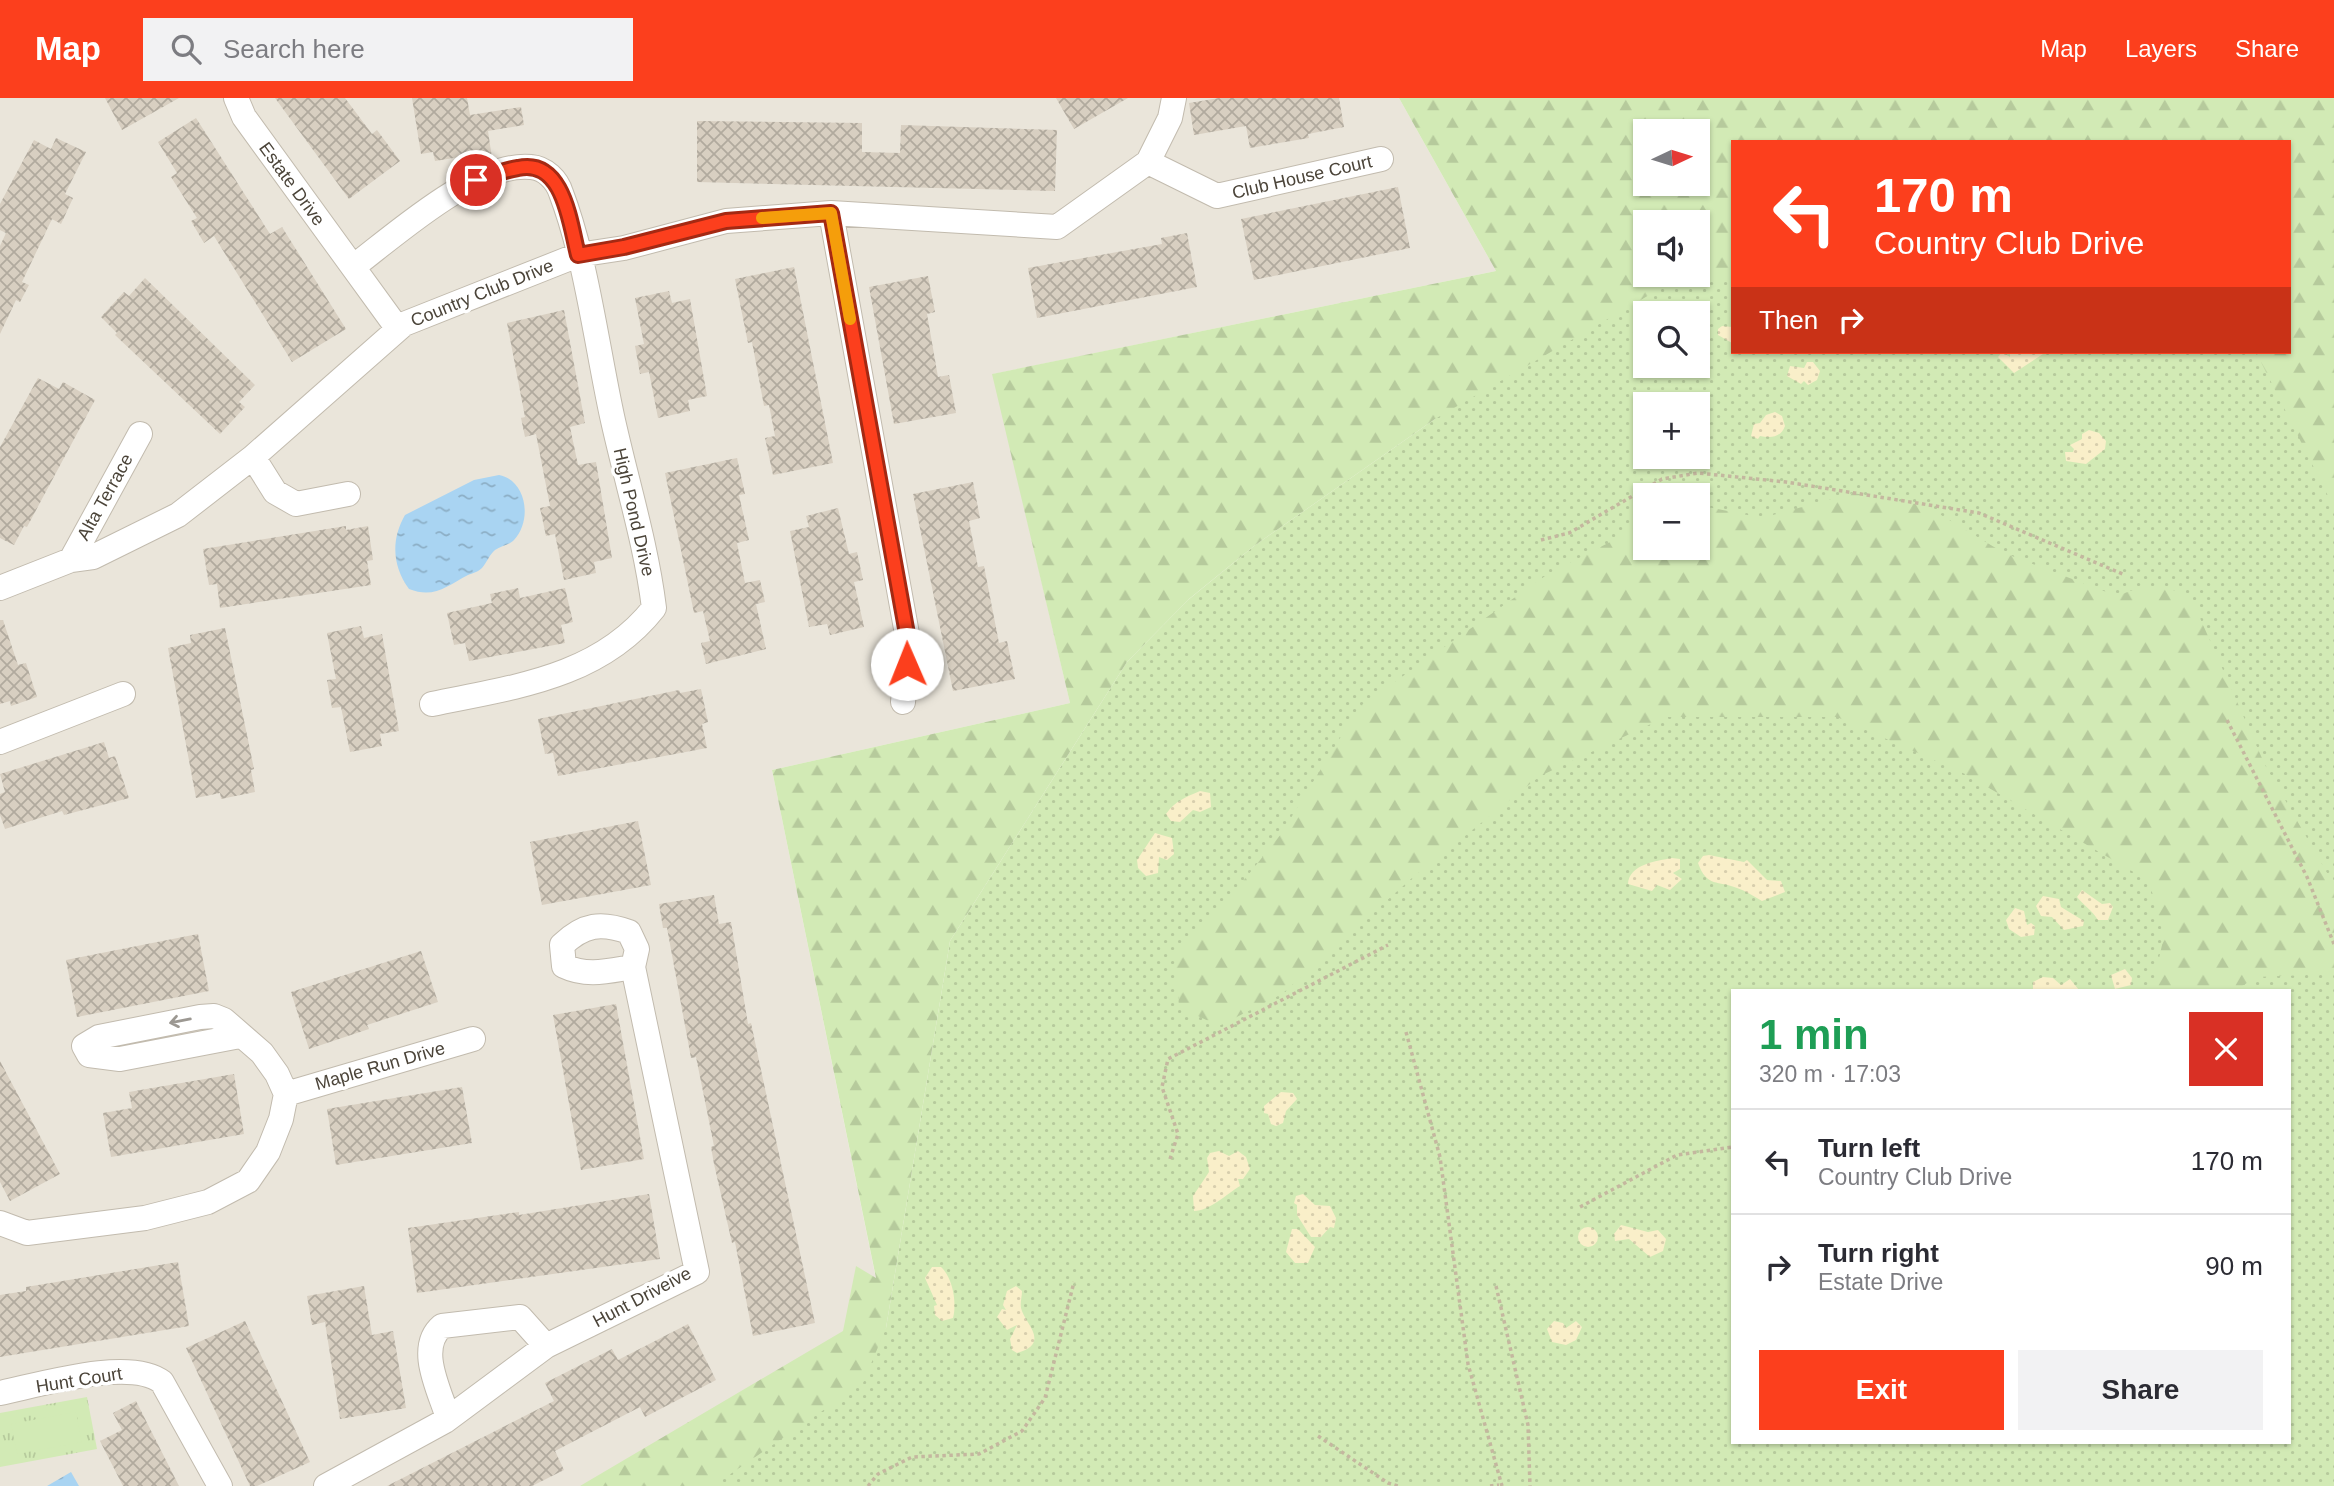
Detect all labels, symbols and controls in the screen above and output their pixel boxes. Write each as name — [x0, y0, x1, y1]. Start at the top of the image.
search box — [143, 18, 633, 81]
text: Map — [35, 30, 101, 67]
icon: search — [167, 30, 205, 68]
text: Search here — [223, 34, 365, 64]
text: Map — [2040, 35, 2087, 62]
text: Layers — [2125, 35, 2197, 62]
text: Share — [2235, 35, 2299, 62]
north arrow — [1633, 119, 1710, 196]
map controls — [1633, 119, 1710, 560]
street label: Estate Drive — [255, 138, 329, 230]
pin — [446, 150, 506, 210]
street label: Club House Court — [1230, 151, 1374, 203]
icon: arrive — [457, 161, 495, 199]
icon: left — [1759, 168, 1850, 259]
text: 170 m — [1874, 168, 2013, 222]
button: sound — [1633, 210, 1710, 287]
text: Country Club Drive — [1874, 225, 2144, 261]
street label: Country Club Drive — [408, 255, 556, 331]
button: search — [1633, 301, 1710, 378]
icon: right — [1832, 301, 1870, 339]
text: Then — [1759, 305, 1818, 335]
button: + — [1633, 392, 1710, 469]
street label: High Pond Drive — [610, 446, 658, 578]
street label: Alta Terrace — [73, 450, 137, 544]
button: − — [1633, 483, 1710, 560]
position arrow — [870, 627, 944, 701]
text: 1 min — [1759, 1011, 1869, 1058]
button: close — [2189, 1012, 2263, 1086]
one-way arrow — [169, 1014, 192, 1028]
street label: Maple Run Drive — [313, 1038, 447, 1094]
text: 320 m · 17:03 — [1759, 1061, 1901, 1087]
text: Turn left — [1818, 1133, 1920, 1163]
icon: left — [1759, 1143, 1797, 1181]
text: 170 m — [2191, 1146, 2263, 1176]
text: Country Club Drive — [1818, 1164, 2012, 1190]
text: Turn right — [1818, 1238, 1939, 1268]
icon: right — [1759, 1248, 1797, 1286]
text: 90 m — [2205, 1251, 2263, 1281]
street label: Hunt Driveive — [590, 1263, 694, 1331]
text: Estate Drive — [1818, 1269, 1943, 1295]
button: Exit — [1759, 1350, 2004, 1430]
button: Share — [2018, 1350, 2263, 1430]
street label: Hunt Court — [34, 1363, 124, 1397]

